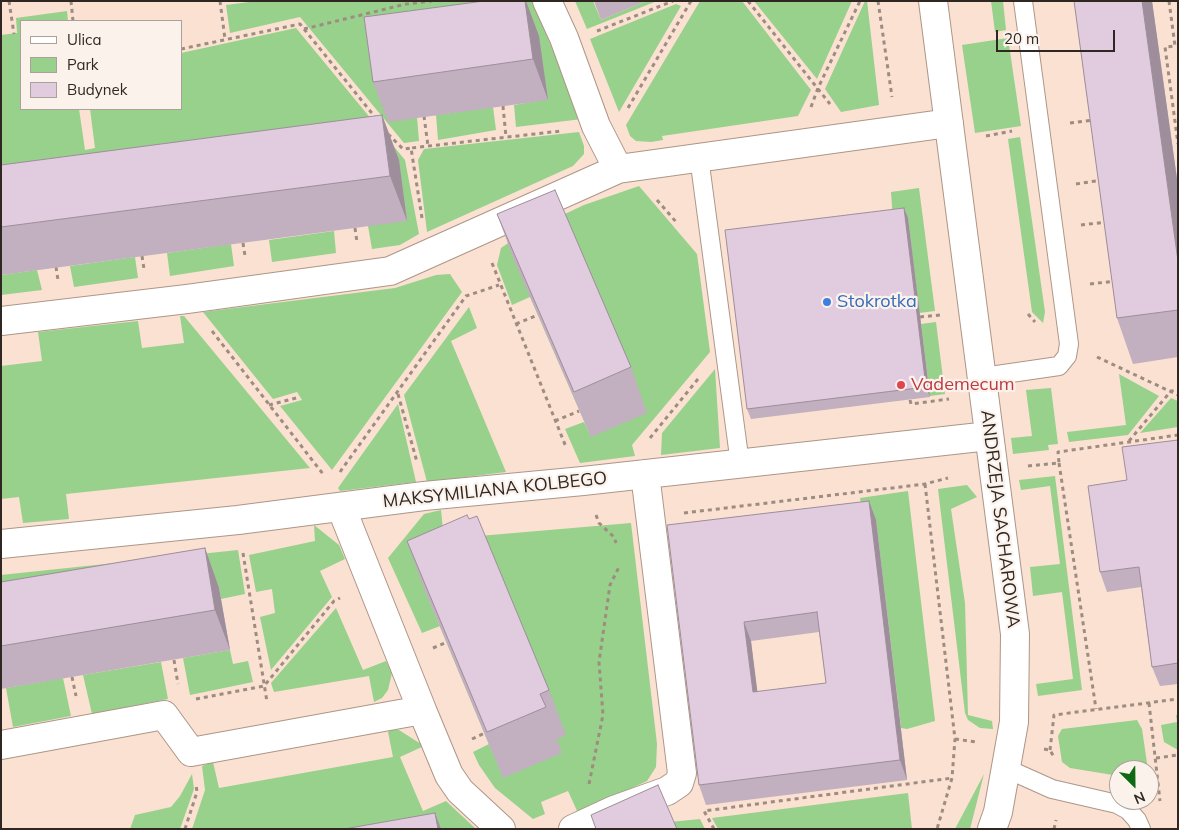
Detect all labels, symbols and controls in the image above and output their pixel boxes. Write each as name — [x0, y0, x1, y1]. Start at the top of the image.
legend — [20, 20, 182, 110]
scale bar — [999, 20, 1118, 52]
text: 20 m — [1004, 29, 1039, 48]
text: Ulica — [67, 30, 101, 49]
text: Park — [67, 55, 99, 74]
text: Budynek — [67, 80, 128, 99]
place label: Stokrotka — [837, 291, 917, 313]
marker: Stokrotka — [821, 296, 833, 308]
place label: Vademecum — [911, 374, 1015, 396]
marker: Vademecum — [895, 379, 907, 391]
street label: ANDRZEJA SACHAROWA — [976, 409, 1024, 629]
street label: MAKSYMILIANA KOLBEGO — [382, 467, 608, 513]
north arrow — [1109, 760, 1159, 810]
text: N — [1131, 788, 1148, 808]

